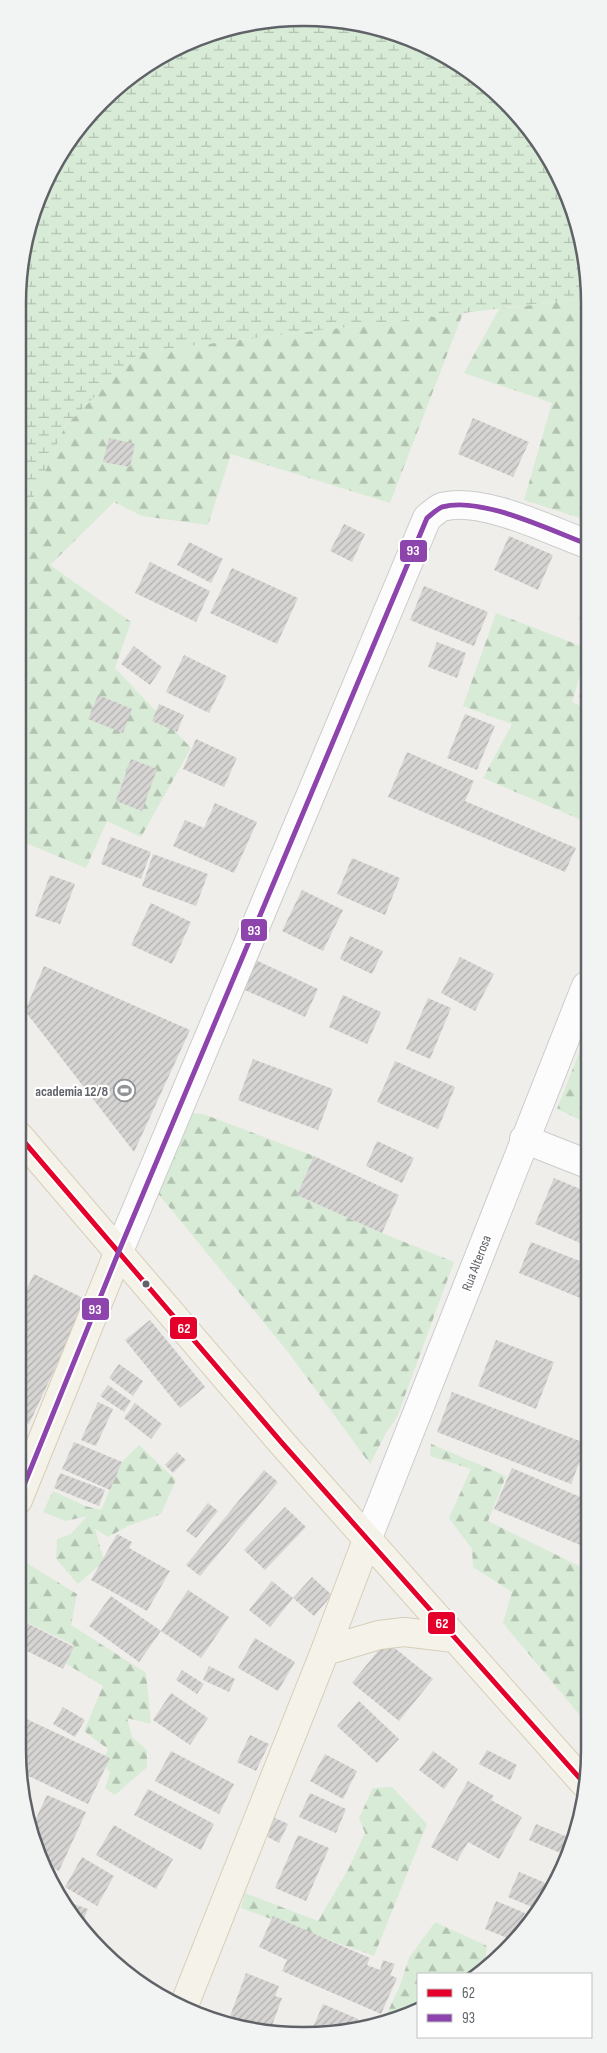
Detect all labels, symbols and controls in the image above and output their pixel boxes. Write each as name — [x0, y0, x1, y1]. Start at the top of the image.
line badge: 93 — [399, 539, 428, 563]
text: 93 — [407, 542, 419, 559]
line badge: 93 — [240, 918, 268, 942]
text: 93 — [248, 922, 260, 939]
sports icon: academia 12/8 — [112, 1079, 136, 1103]
place label: academia 12/8 — [35, 1083, 108, 1100]
street label: Rua Alterosa — [458, 1233, 495, 1294]
unlabelled marker — [141, 1279, 151, 1289]
line badge: 93 — [81, 1297, 110, 1321]
text: 93 — [89, 1301, 101, 1318]
line badge: 62 — [169, 1316, 198, 1340]
text: 62 — [178, 1320, 190, 1337]
line badge: 62 — [427, 1611, 456, 1635]
text: 62 — [436, 1615, 448, 1632]
legend — [417, 1973, 592, 2038]
text: 62 — [462, 1984, 475, 2003]
text: 93 — [462, 2009, 475, 2028]

